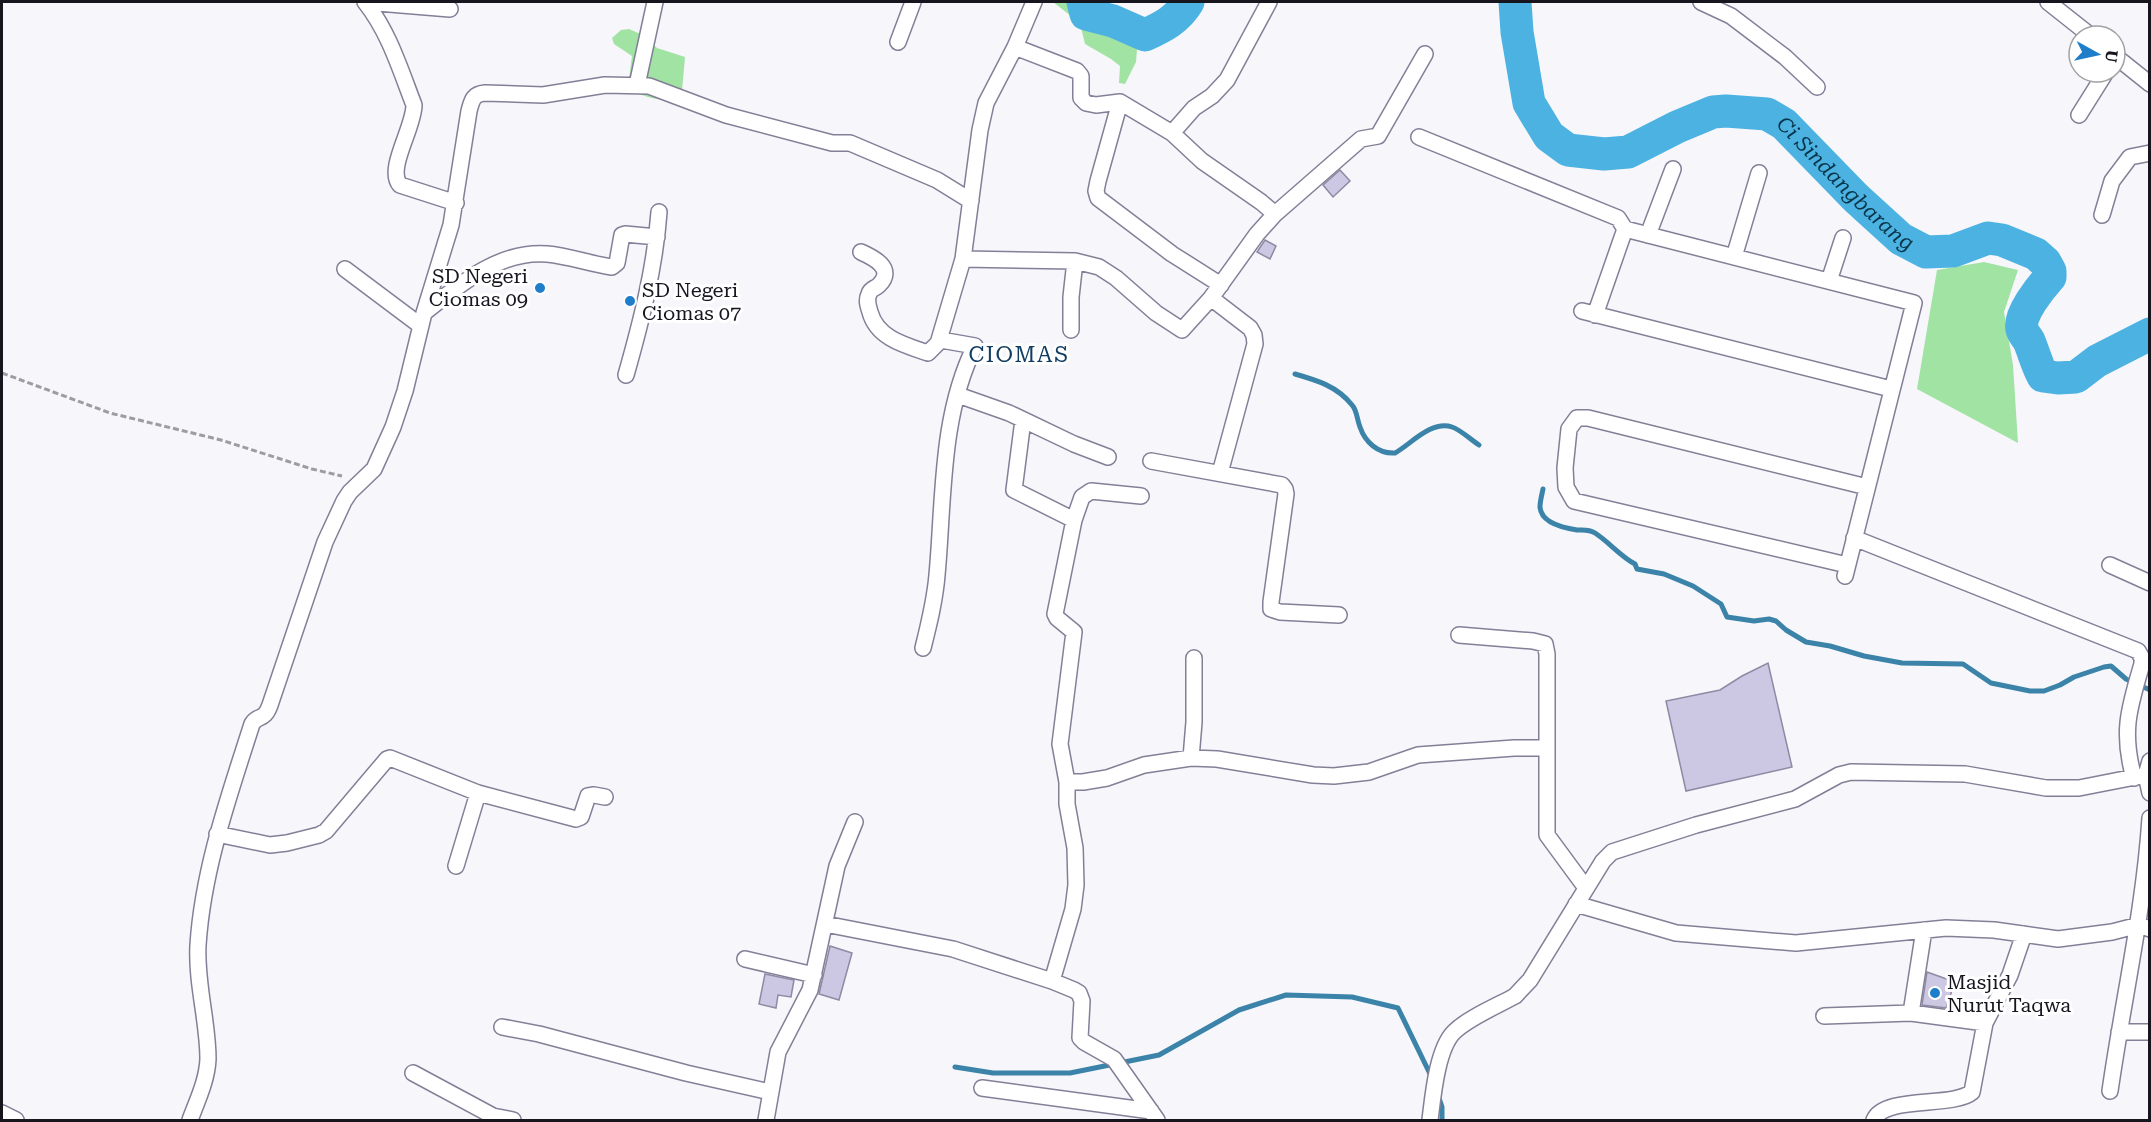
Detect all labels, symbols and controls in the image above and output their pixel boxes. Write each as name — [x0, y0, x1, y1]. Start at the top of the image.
north arrow — [2067, 24, 2127, 84]
text: U — [2101, 49, 2122, 63]
water label: Ci Sindangbarang — [1772, 112, 1918, 255]
place label: SD Negeri Ciomas 09 — [429, 264, 528, 311]
place label: SD Negeri Ciomas 07 — [642, 278, 741, 325]
marker: SD Negeri Ciomas 09 — [533, 281, 547, 295]
marker: SD Negeri Ciomas 07 — [623, 294, 637, 308]
district label: CIOMAS — [969, 342, 1069, 367]
place label: Masjid Nurut Taqwa — [1947, 970, 2071, 1017]
marker: Masjid Nurut Taqwa — [1928, 986, 1942, 1000]

